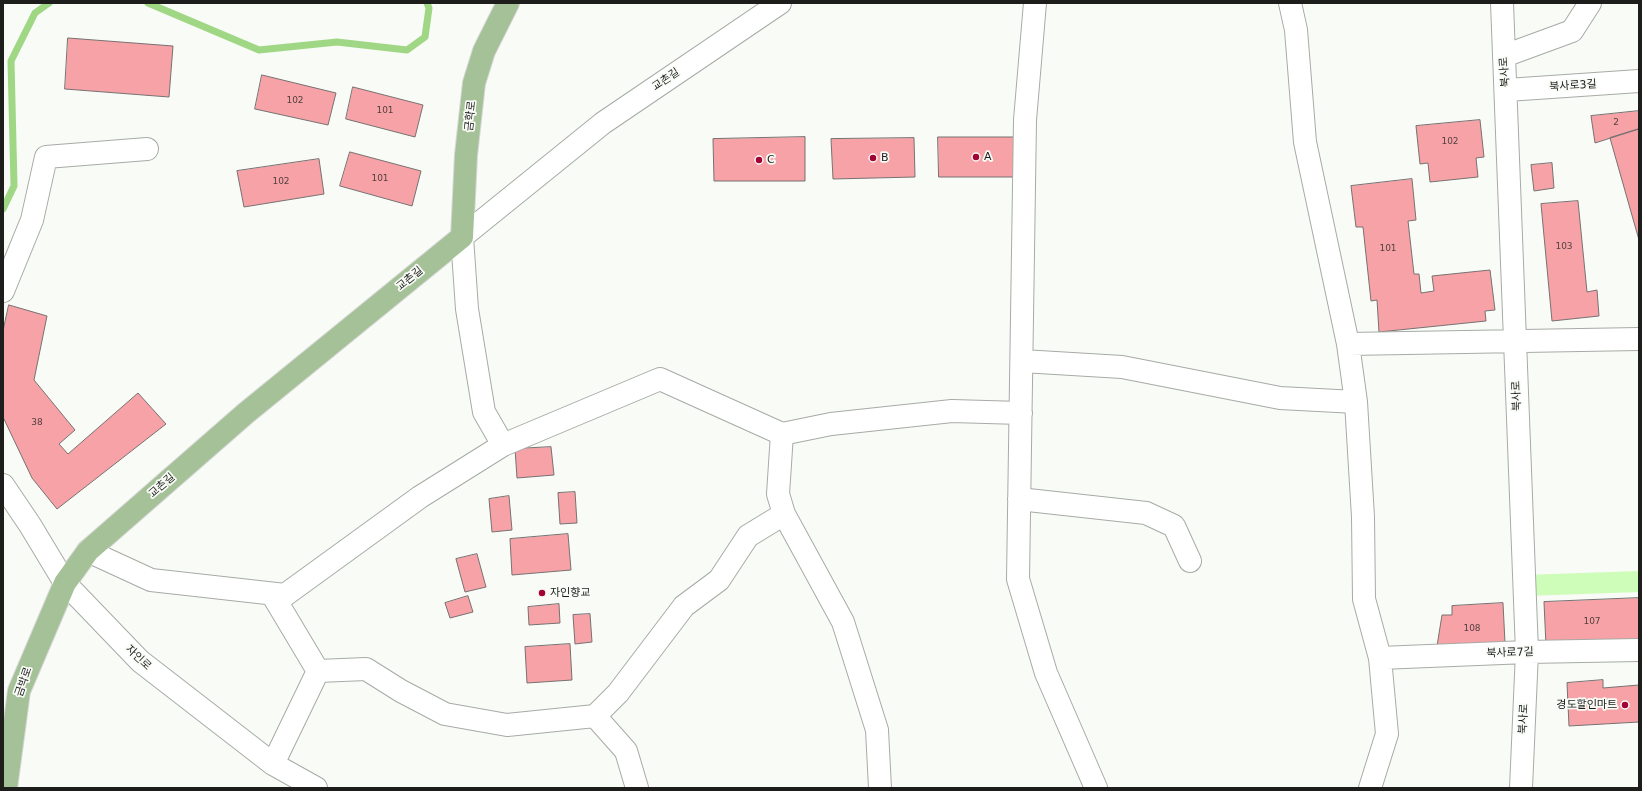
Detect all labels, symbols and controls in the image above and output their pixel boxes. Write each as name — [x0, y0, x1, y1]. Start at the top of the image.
street label: 북사로 — [1497, 56, 1513, 88]
street label: 교촌길 — [650, 66, 682, 94]
street label: 북사로3길 — [1549, 78, 1597, 94]
house number: 102 — [286, 96, 304, 106]
street label: 금학로 — [463, 100, 479, 132]
house number: 101 — [376, 106, 394, 116]
house number: 2 — [1613, 118, 1619, 128]
house number: 102 — [1441, 137, 1459, 147]
place label: A — [984, 150, 992, 164]
place label: B — [881, 151, 889, 165]
marker: A — [971, 152, 981, 162]
place label: C — [767, 153, 775, 167]
marker: B — [868, 153, 878, 163]
marker: C — [754, 155, 764, 165]
house number: 101 — [371, 174, 389, 184]
house number: 102 — [272, 177, 290, 187]
house number: 103 — [1555, 242, 1573, 252]
house number: 101 — [1379, 244, 1397, 254]
street label: 교촌길 — [394, 264, 426, 294]
street label: 북사로 — [1510, 381, 1524, 411]
house number: 38 — [31, 418, 43, 428]
street label: 교촌길 — [146, 471, 178, 501]
place label: 자인향교 — [550, 586, 590, 600]
marker: 자인향교 — [537, 588, 547, 598]
house number: 107 — [1583, 617, 1601, 627]
house number: 108 — [1463, 624, 1481, 634]
street label: 자인로 — [122, 643, 154, 673]
street label: 북사로7길 — [1486, 646, 1534, 660]
street label: 금박로 — [13, 665, 35, 699]
place label: 경도할인마트 — [1556, 698, 1617, 712]
marker: 경도할인마트 — [1620, 700, 1630, 710]
street label: 북사로 — [1517, 703, 1531, 735]

